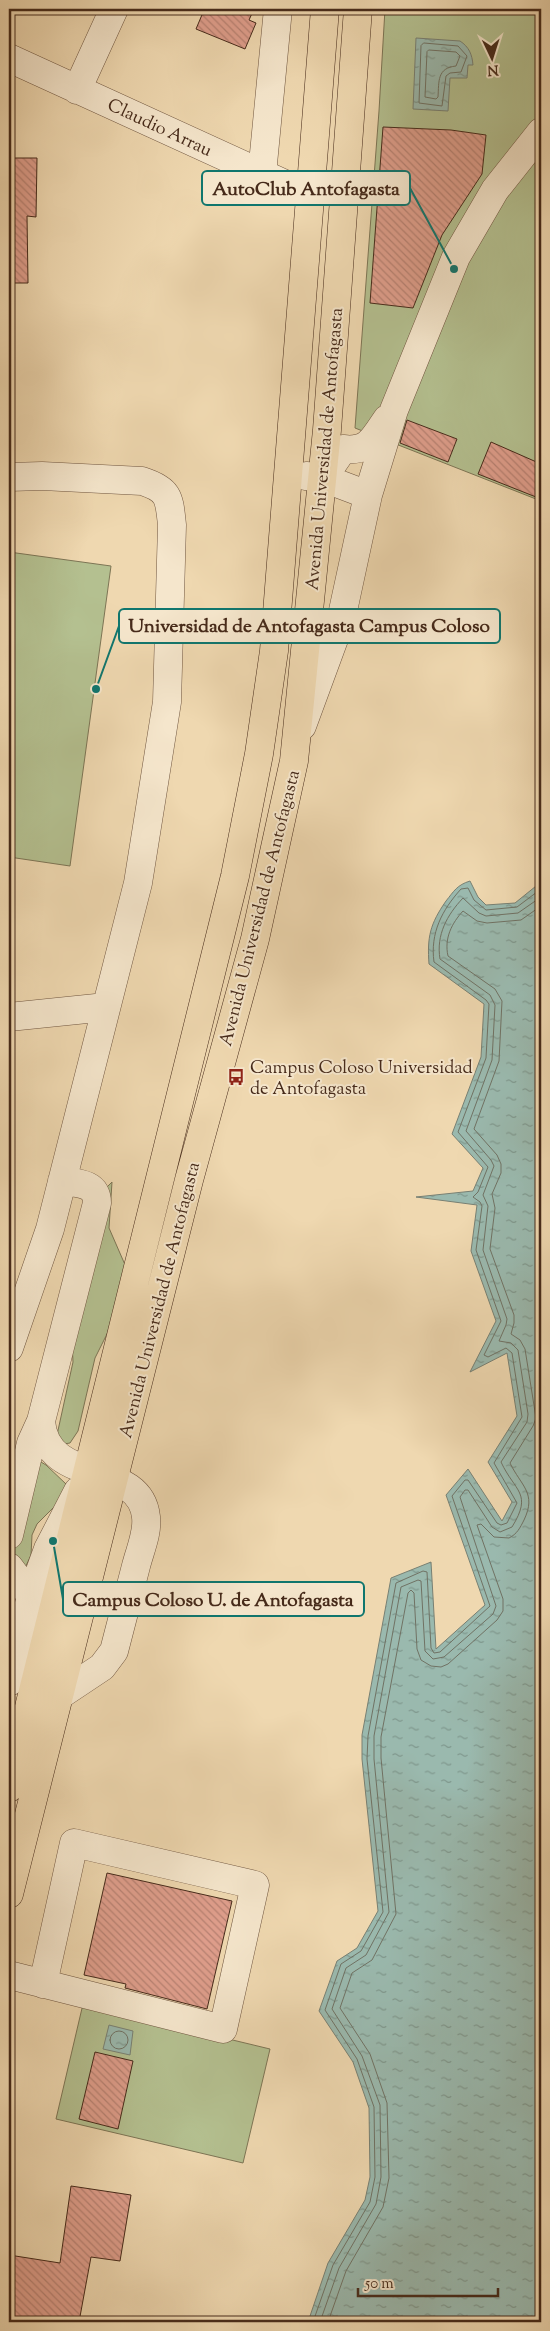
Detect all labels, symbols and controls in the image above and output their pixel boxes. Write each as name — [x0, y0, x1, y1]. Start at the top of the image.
north arrow — [468, 32, 518, 82]
text: N — [486, 59, 499, 79]
street label: Claudio Arrau — [102, 93, 216, 164]
callout: AutoClub Antofagasta — [202, 171, 410, 205]
text: AutoClub Antofagasta — [212, 177, 400, 204]
street label: Avenida Universidad de Antofagasta — [301, 307, 351, 592]
callout: Universidad de Antofagasta Campus Coloso — [119, 609, 500, 643]
text: Universidad de Antofagasta Campus Coloso — [128, 614, 490, 641]
street label: Avenida Universidad de Antofagasta — [214, 768, 308, 1049]
place label: Campus Coloso Universidad de Antofagasta — [250, 1056, 473, 1103]
bus stop icon: Campus Coloso Universidad de Antofagasta — [226, 1067, 246, 1087]
street label: Avenida Universidad de Antofagasta — [114, 1160, 208, 1441]
callout: Campus Coloso U. de Antofagasta — [63, 1582, 364, 1616]
text: Campus Coloso U. de Antofagasta — [73, 1588, 354, 1615]
scale bar — [358, 2266, 498, 2298]
text: 50 m — [364, 2274, 394, 2295]

